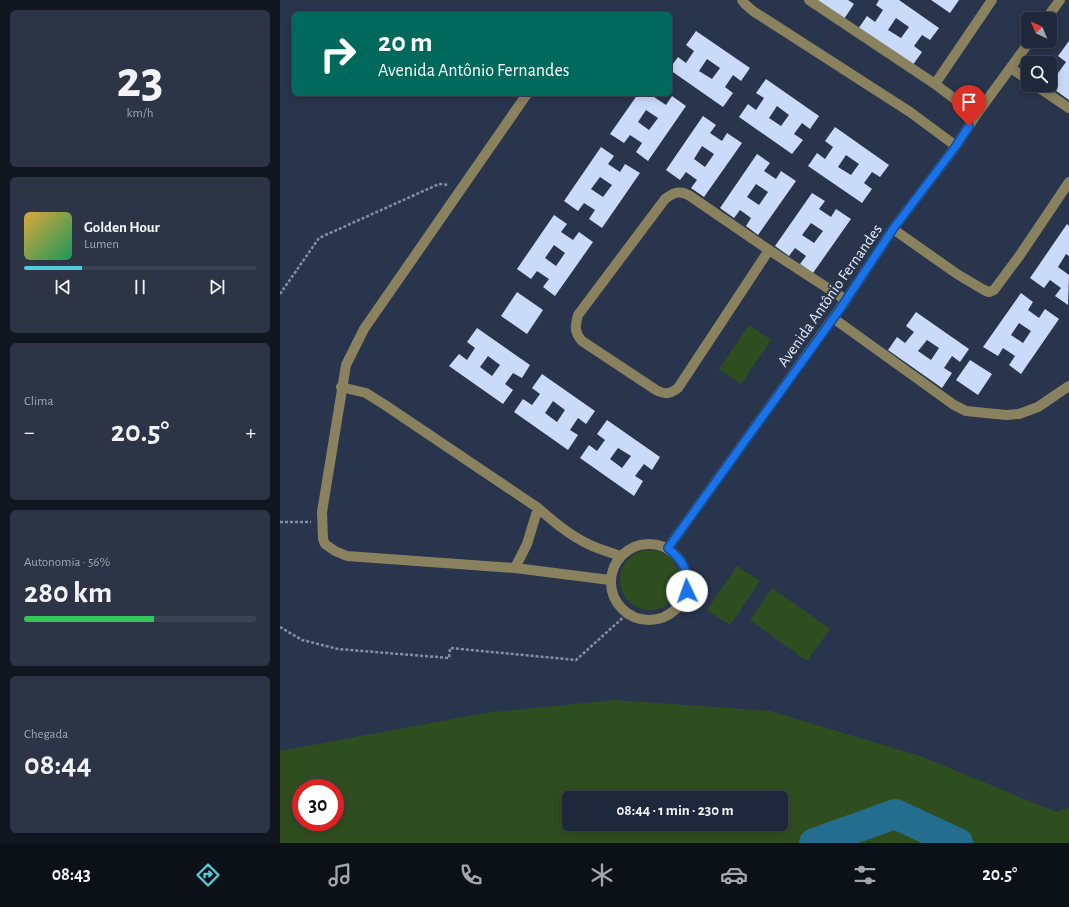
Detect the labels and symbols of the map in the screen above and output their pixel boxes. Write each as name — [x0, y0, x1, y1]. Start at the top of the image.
north arrow — [1021, 12, 1057, 48]
pin — [952, 85, 986, 126]
street label: Avenida Antônio Fernandes — [774, 221, 885, 370]
position arrow — [666, 570, 708, 612]
speed limit sign: 30 — [292, 779, 344, 831]

